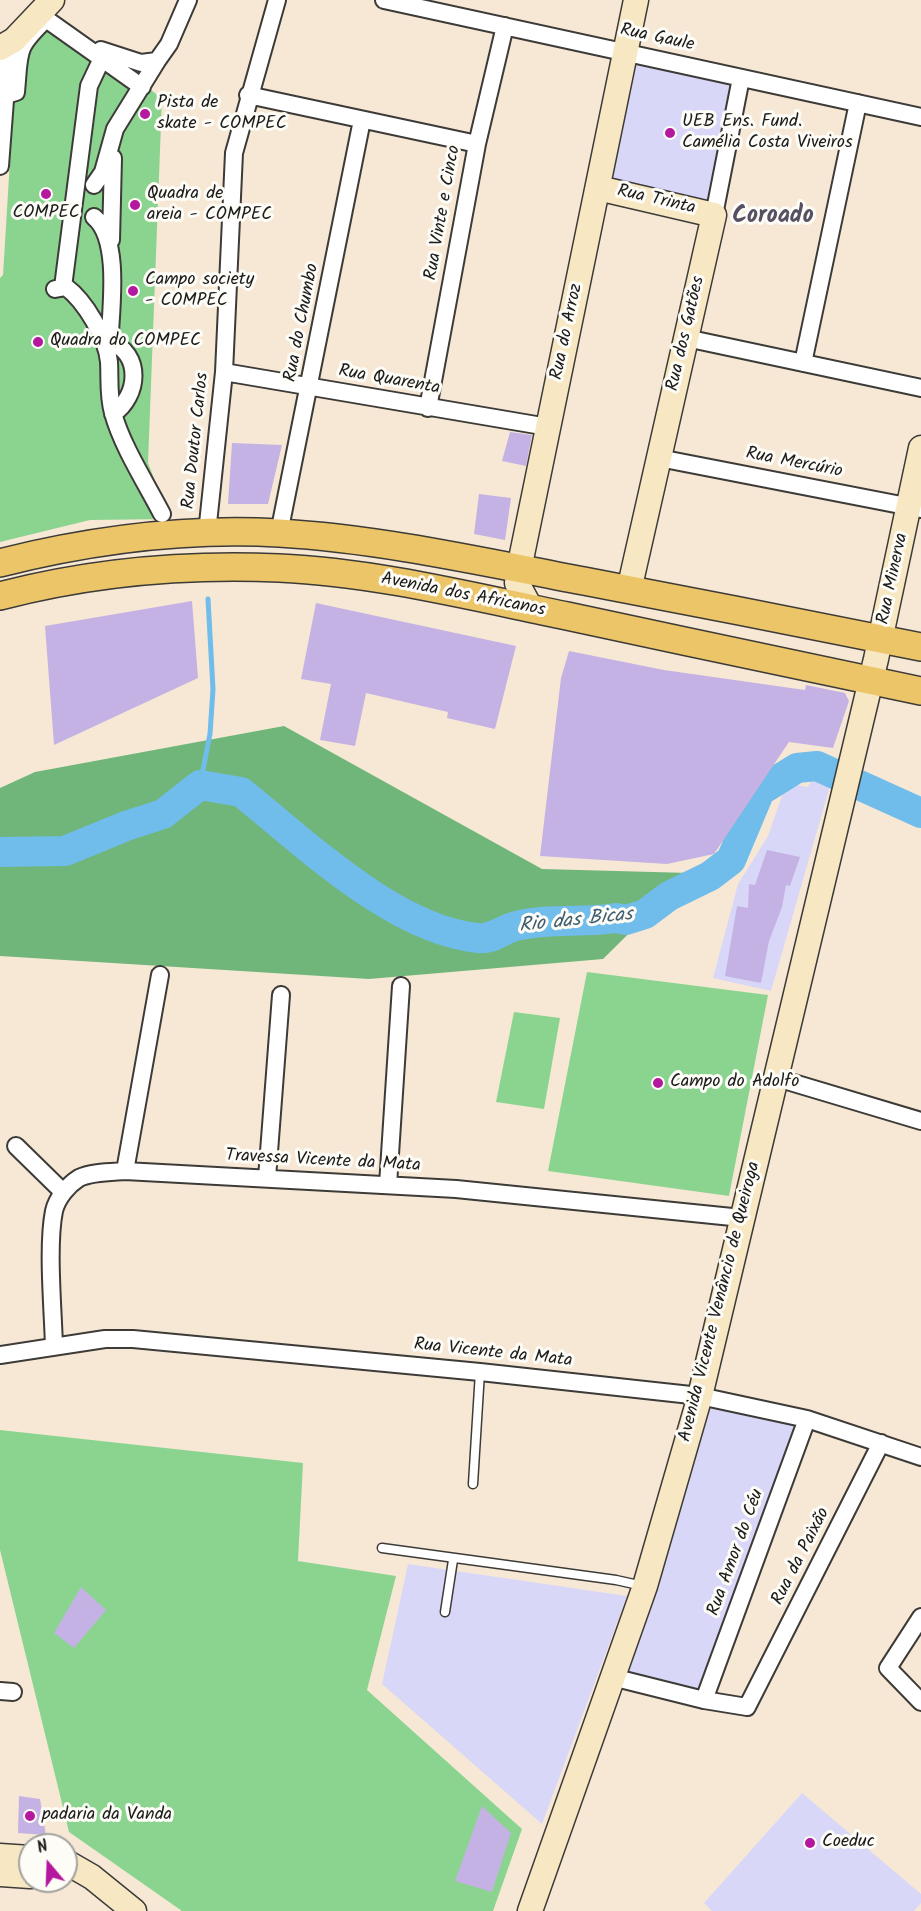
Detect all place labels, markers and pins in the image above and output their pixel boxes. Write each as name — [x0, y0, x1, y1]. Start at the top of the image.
place label: Pista de skate - COMPEC — [157, 93, 286, 136]
marker: Pista de skate - COMPEC — [138, 107, 152, 121]
place label: UEB Ens. Fund. Camélia Costa Viveiros — [682, 112, 853, 154]
marker: UEB Ens. Fund. Camélia Costa Viveiros — [663, 126, 677, 140]
place label: Quadra de areia - COMPEC — [147, 184, 272, 226]
marker: COMPEC — [39, 187, 53, 201]
marker: Quadra de areia - COMPEC — [128, 198, 142, 212]
place label: COMPEC — [12, 203, 80, 225]
place label: Campo society - COMPEC — [145, 270, 254, 312]
marker: Campo society - COMPEC — [126, 284, 140, 298]
place label: Quadra do COMPEC — [50, 331, 201, 353]
marker: Quadra do COMPEC — [31, 335, 45, 349]
place label: Campo do Adolfo — [670, 1072, 799, 1094]
marker: Campo do Adolfo — [651, 1076, 665, 1090]
place label: padaria da Vanda — [42, 1805, 172, 1827]
marker: padaria da Vanda — [23, 1809, 37, 1823]
place label: Coeduc — [822, 1832, 875, 1854]
marker: Coeduc — [803, 1836, 817, 1850]

